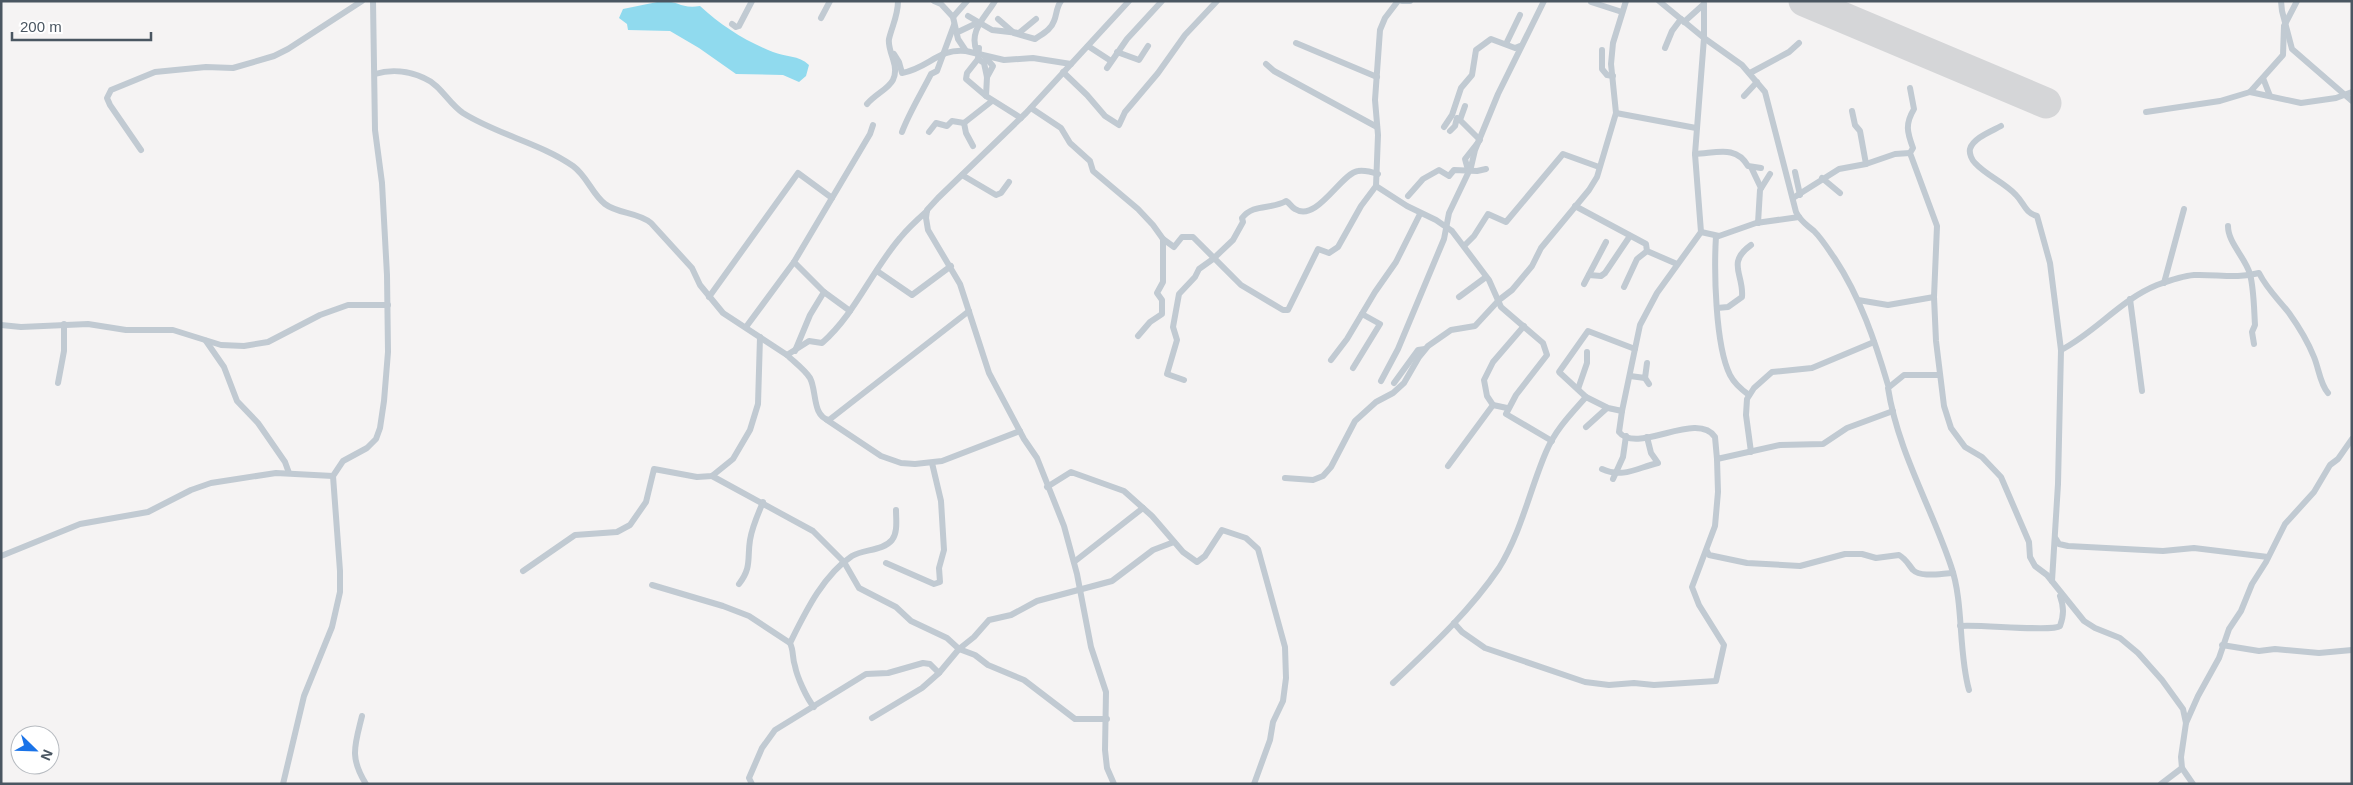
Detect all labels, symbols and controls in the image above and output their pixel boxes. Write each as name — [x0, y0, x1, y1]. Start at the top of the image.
scale bar — [12, 10, 151, 42]
text: 200 m — [20, 18, 62, 35]
north arrow — [10, 725, 60, 775]
text: N — [38, 747, 56, 763]

